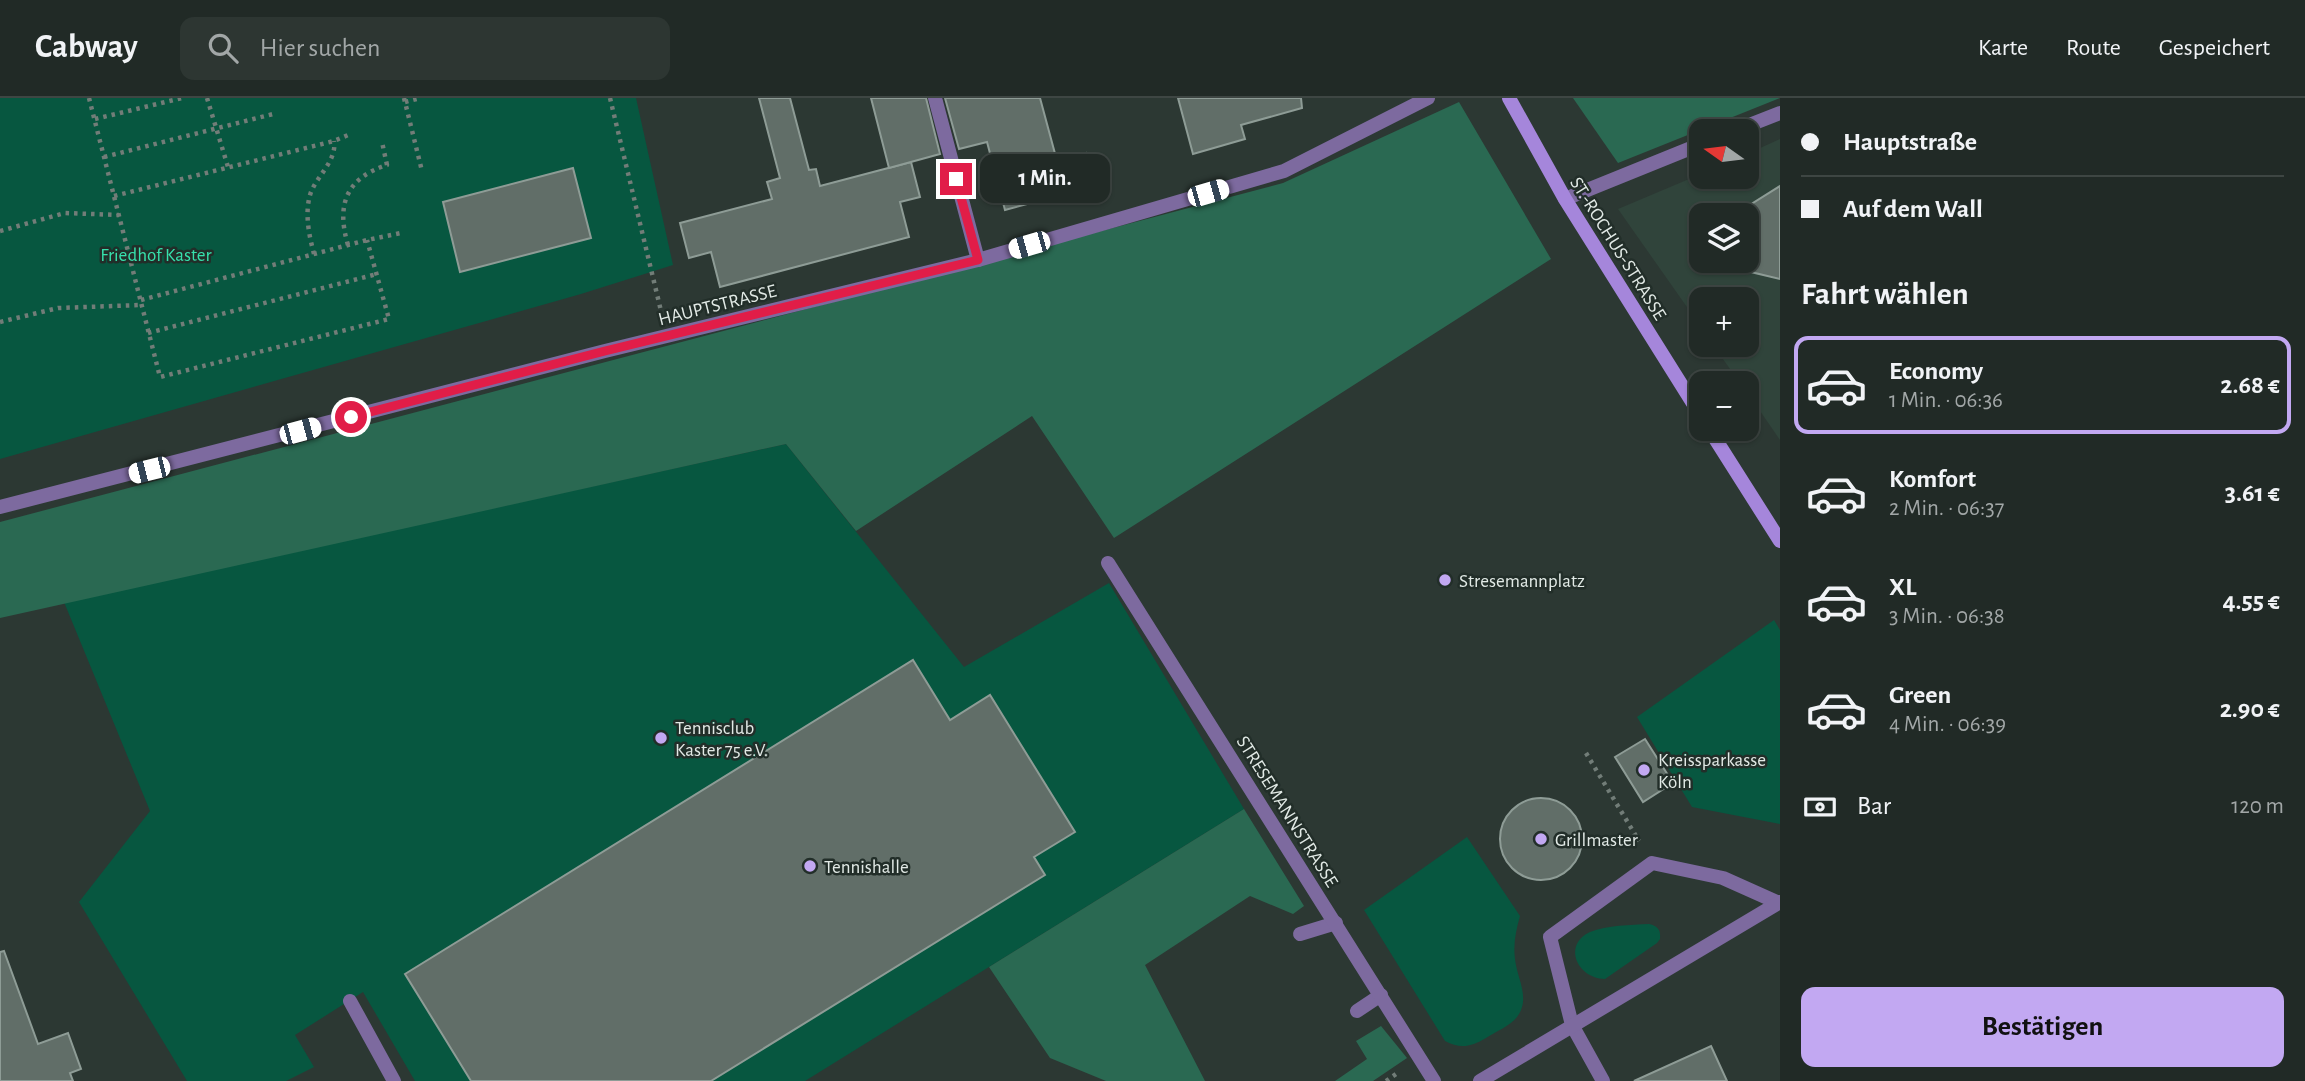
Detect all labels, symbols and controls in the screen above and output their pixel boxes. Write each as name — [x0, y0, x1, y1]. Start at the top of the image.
search box — [180, 17, 670, 80]
icon: search — [204, 29, 242, 67]
text: Cabway — [35, 31, 138, 64]
text: Hier suchen — [260, 35, 380, 61]
text: Karte — [1978, 36, 2028, 60]
text: Route — [2066, 36, 2121, 60]
text: Gespeichert — [2159, 36, 2270, 60]
north arrow — [1689, 119, 1759, 189]
map controls — [1689, 119, 1759, 441]
text: Hauptstraße — [1843, 129, 1977, 155]
callout: 1 Min. — [981, 154, 1110, 204]
route end — [940, 163, 972, 195]
text: 1 Min. — [1018, 167, 1072, 190]
street label: ST.-ROCHUS-STRASSE — [1566, 174, 1669, 324]
car — [1185, 177, 1232, 209]
text: Auf dem Wall — [1843, 196, 1983, 222]
button: layers — [1689, 203, 1759, 273]
car — [1006, 229, 1053, 261]
park label: Friedhof Kaster — [100, 246, 212, 265]
text: Fahrt wählen — [1801, 278, 1969, 310]
street label: HAUPTSTRASSE — [656, 282, 778, 329]
button: + — [1689, 287, 1759, 357]
icon: car — [1805, 354, 1868, 417]
text: Economy — [1889, 358, 1983, 384]
button: − — [1689, 371, 1759, 441]
text: 2.68 € — [2220, 372, 2280, 398]
text: 1 Min. · 06:36 — [1889, 389, 2003, 412]
route start — [335, 401, 367, 433]
car — [277, 415, 324, 447]
car — [127, 455, 172, 485]
icon: car — [1805, 462, 1868, 525]
text: Komfort — [1889, 466, 1976, 492]
text: 3.61 € — [2225, 480, 2280, 506]
text: 2 Min. · 06:37 — [1889, 497, 2004, 520]
icon: car — [1805, 570, 1868, 633]
marker: Stresemannplatz — [1437, 572, 1453, 588]
place label: Stresemannplatz — [1459, 572, 1585, 591]
text: XL — [1889, 574, 1916, 600]
text: 4.55 € — [2222, 588, 2280, 614]
text: 3 Min. · 06:38 — [1889, 605, 2005, 628]
icon: car — [1805, 678, 1868, 741]
text: Green — [1889, 682, 1951, 708]
text: 2.90 € — [2220, 696, 2280, 722]
text: 4 Min. · 06:39 — [1889, 713, 2006, 736]
place label: Tennisclub Kaster 75 e.V. — [675, 719, 768, 760]
marker: Tennisclub Kaster 75 e.V. — [653, 730, 669, 746]
street label: STRESEMANNSTRASSE — [1232, 733, 1341, 891]
place label: Kreissparkasse Köln — [1658, 751, 1766, 792]
marker: Kreissparkasse Köln — [1636, 762, 1652, 778]
icon: cash — [1801, 788, 1839, 826]
text: Bar — [1857, 793, 1891, 819]
text: 120 m — [2231, 795, 2284, 818]
marker: Grillmaster — [1533, 831, 1549, 847]
place label: Grillmaster — [1555, 831, 1638, 850]
marker: Tennishalle — [802, 858, 818, 874]
place label: Tennishalle — [824, 858, 909, 877]
button: Bestätigen — [1801, 987, 2284, 1067]

